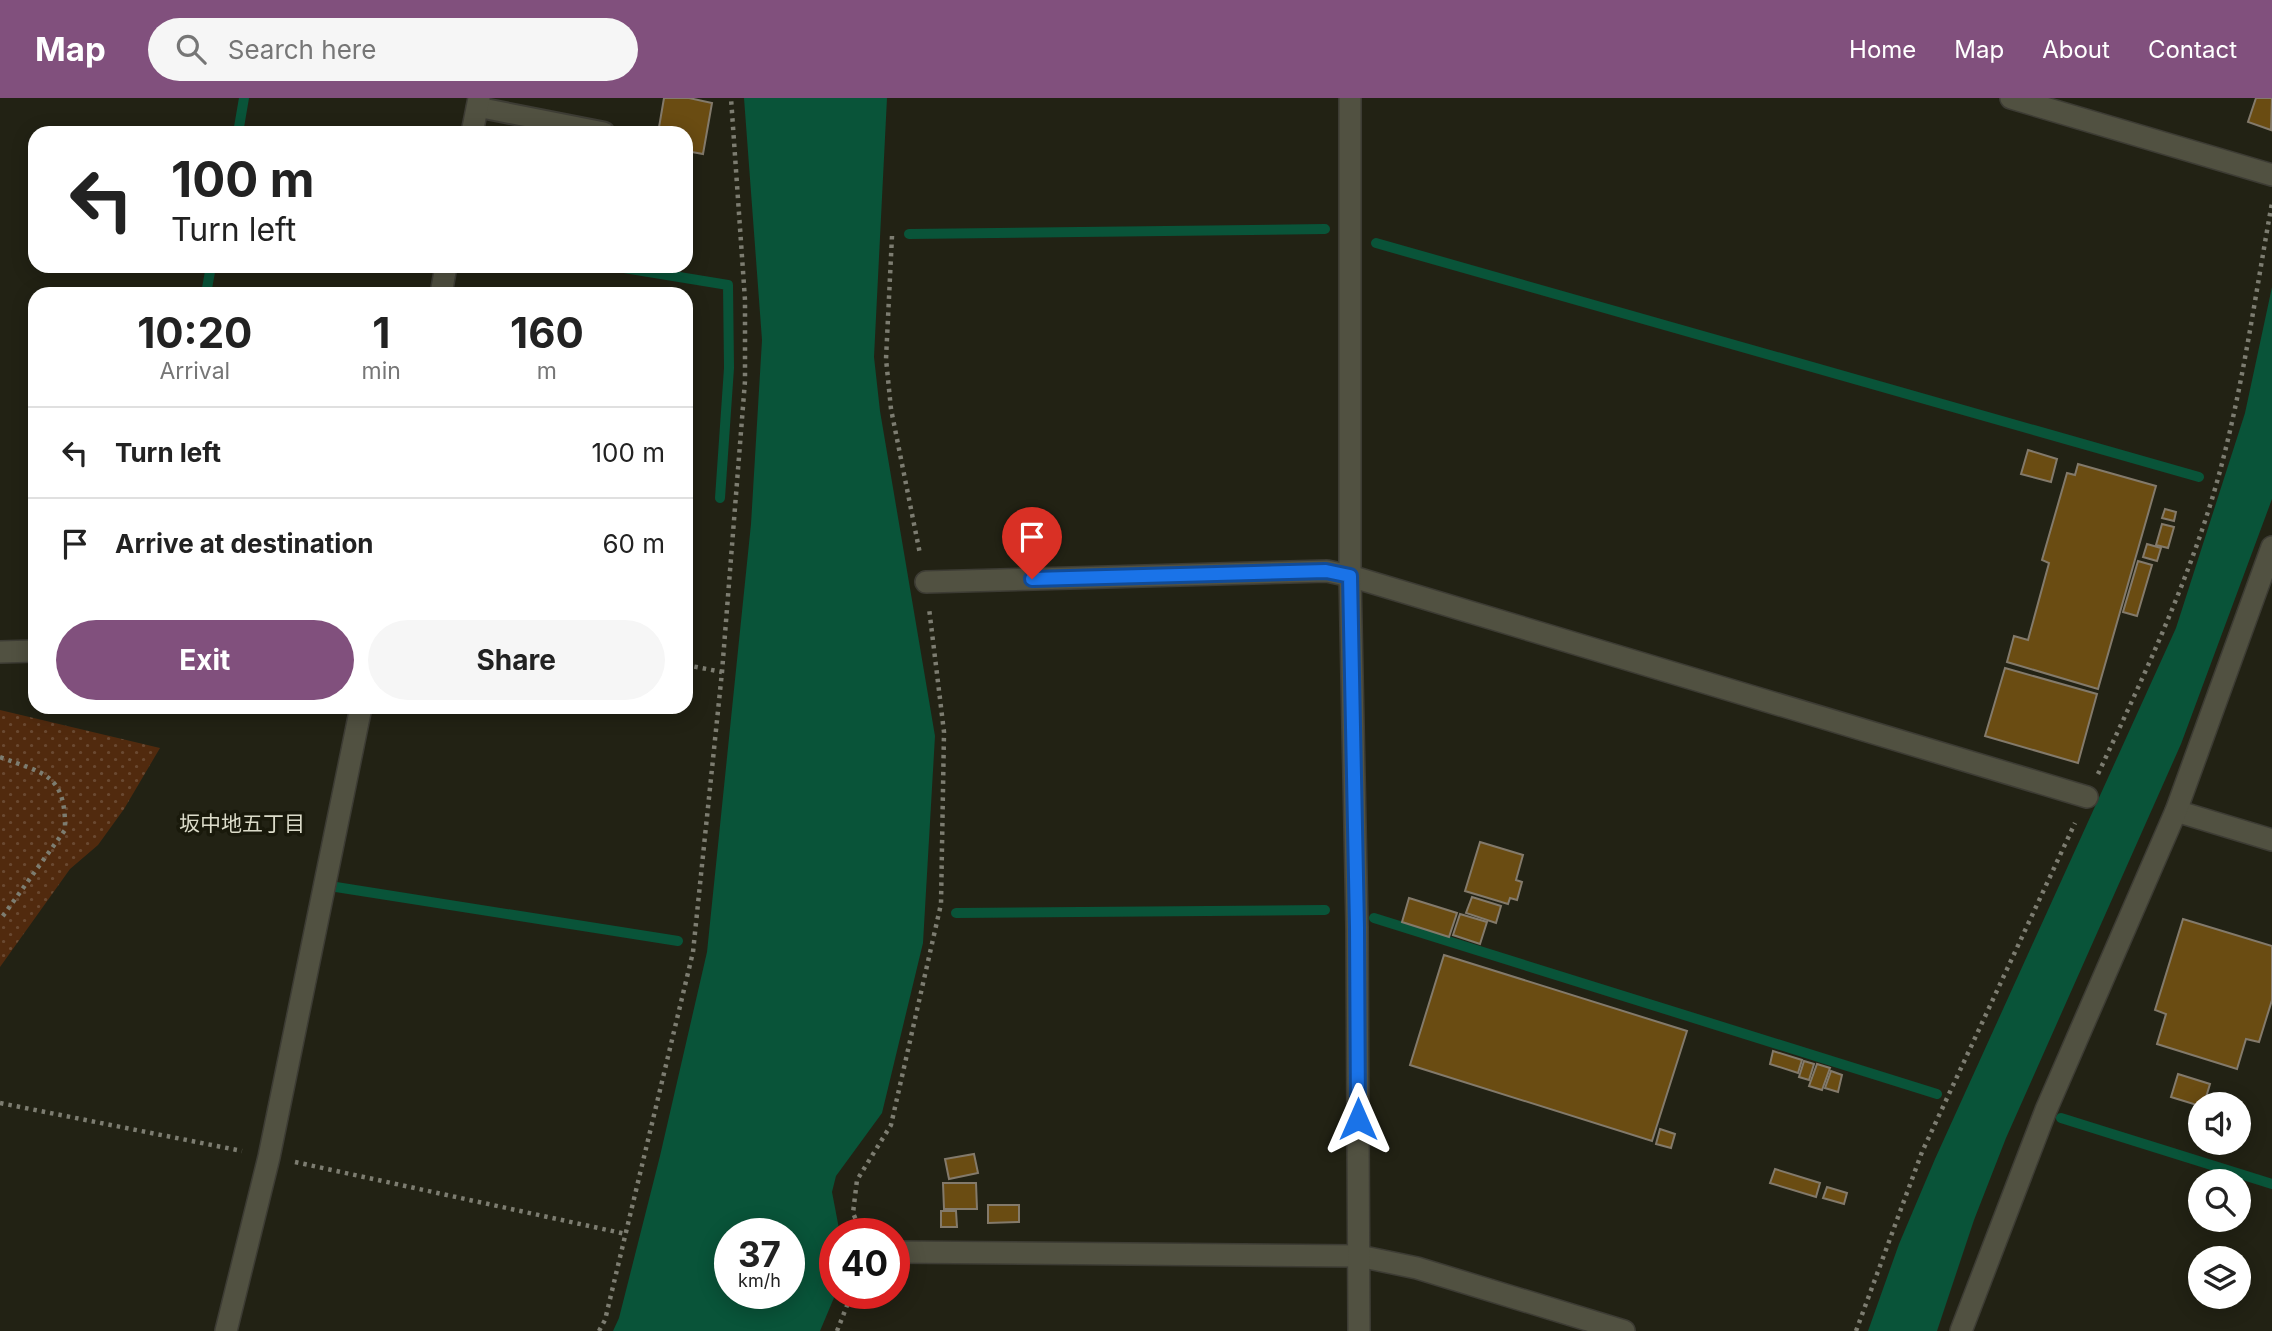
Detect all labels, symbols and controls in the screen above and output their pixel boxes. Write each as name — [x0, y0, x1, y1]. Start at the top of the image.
search box — [148, 18, 638, 81]
text: Map — [35, 29, 106, 69]
icon: search — [172, 30, 210, 68]
text: Search here — [228, 34, 376, 65]
text: Home — [1849, 35, 1916, 64]
text: Map — [1954, 35, 2004, 64]
text: About — [2042, 35, 2110, 64]
text: Contact — [2148, 35, 2237, 64]
text: 100 m — [171, 150, 315, 209]
icon: left — [56, 154, 147, 245]
text: Turn left — [171, 210, 296, 249]
text: 10:20 — [137, 307, 252, 358]
text: 1 — [372, 307, 390, 358]
text: 160 — [510, 307, 584, 358]
text: Arrival — [159, 357, 230, 385]
text: min — [362, 357, 401, 385]
text: m — [537, 357, 557, 385]
icon: left — [56, 434, 94, 472]
text: Turn left — [115, 437, 221, 468]
text: 100 m — [592, 437, 665, 468]
pin — [1002, 507, 1062, 579]
icon: arrive — [1013, 518, 1051, 556]
icon: arrive — [56, 525, 94, 563]
text: Arrive at destination — [115, 528, 374, 559]
text: 60 m — [602, 528, 665, 559]
button: Exit — [56, 620, 354, 700]
button: Share — [368, 620, 665, 700]
district label: 坂中地五丁目 — [179, 811, 305, 836]
position arrow — [1321, 1082, 1395, 1156]
map controls — [2188, 1092, 2251, 1309]
button: sound — [2188, 1092, 2251, 1155]
button: search — [2188, 1169, 2251, 1232]
speed limit sign: 40 — [819, 1218, 910, 1309]
text: 37 — [738, 1233, 781, 1275]
button: layers — [2188, 1246, 2251, 1309]
text: km/h — [738, 1270, 781, 1291]

